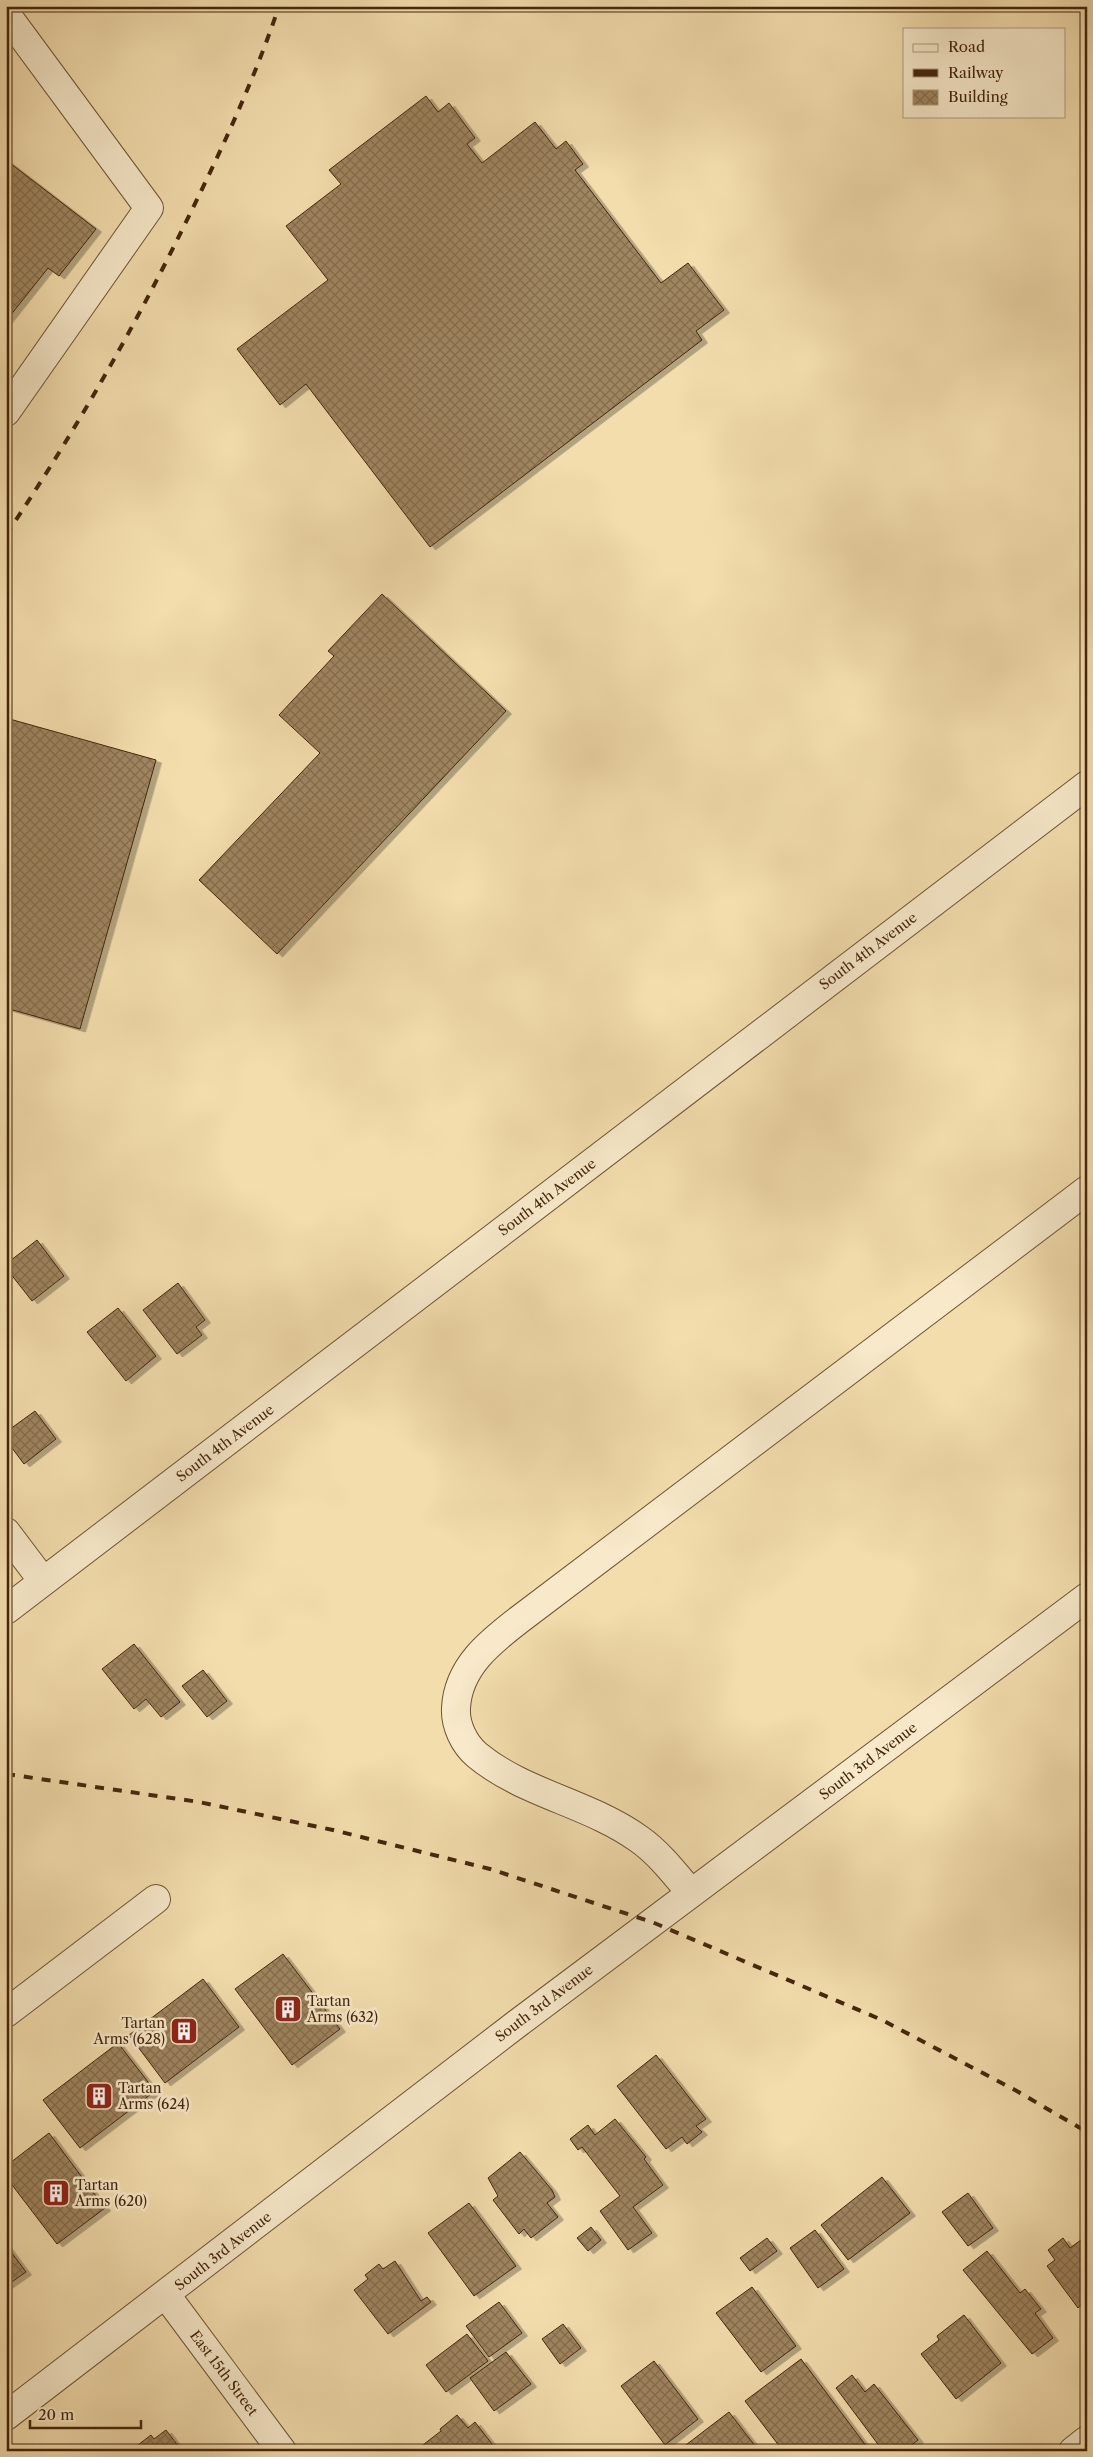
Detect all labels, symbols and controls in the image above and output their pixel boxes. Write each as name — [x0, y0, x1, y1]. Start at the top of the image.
legend — [903, 28, 1066, 118]
text: Road — [948, 37, 985, 56]
text: Railway — [948, 63, 1004, 82]
text: Building — [948, 87, 1008, 106]
street label: South 4th Avenue — [816, 908, 921, 994]
street label: South 4th Avenue — [495, 1154, 600, 1240]
street label: South 4th Avenue — [173, 1400, 278, 1486]
street label: South 3rd Avenue — [815, 1718, 921, 1804]
street label: South 3rd Avenue — [491, 1960, 597, 2046]
place label: Tartan Arms (632) — [306, 1992, 378, 2026]
building icon: Tartan Arms (632) — [273, 1994, 303, 2024]
place label: Tartan Arms (628) — [93, 2014, 165, 2048]
building icon: Tartan Arms (628) — [169, 2016, 199, 2046]
place label: Tartan Arms (624) — [117, 2079, 190, 2113]
building icon: Tartan Arms (624) — [84, 2081, 114, 2111]
place label: Tartan Arms (620) — [74, 2176, 147, 2210]
building icon: Tartan Arms (620) — [41, 2178, 71, 2208]
street label: South 3rd Avenue — [171, 2208, 275, 2294]
street label: East 15th Street — [186, 2327, 262, 2419]
scale bar — [30, 2397, 141, 2429]
text: 20 m — [38, 2405, 74, 2424]

